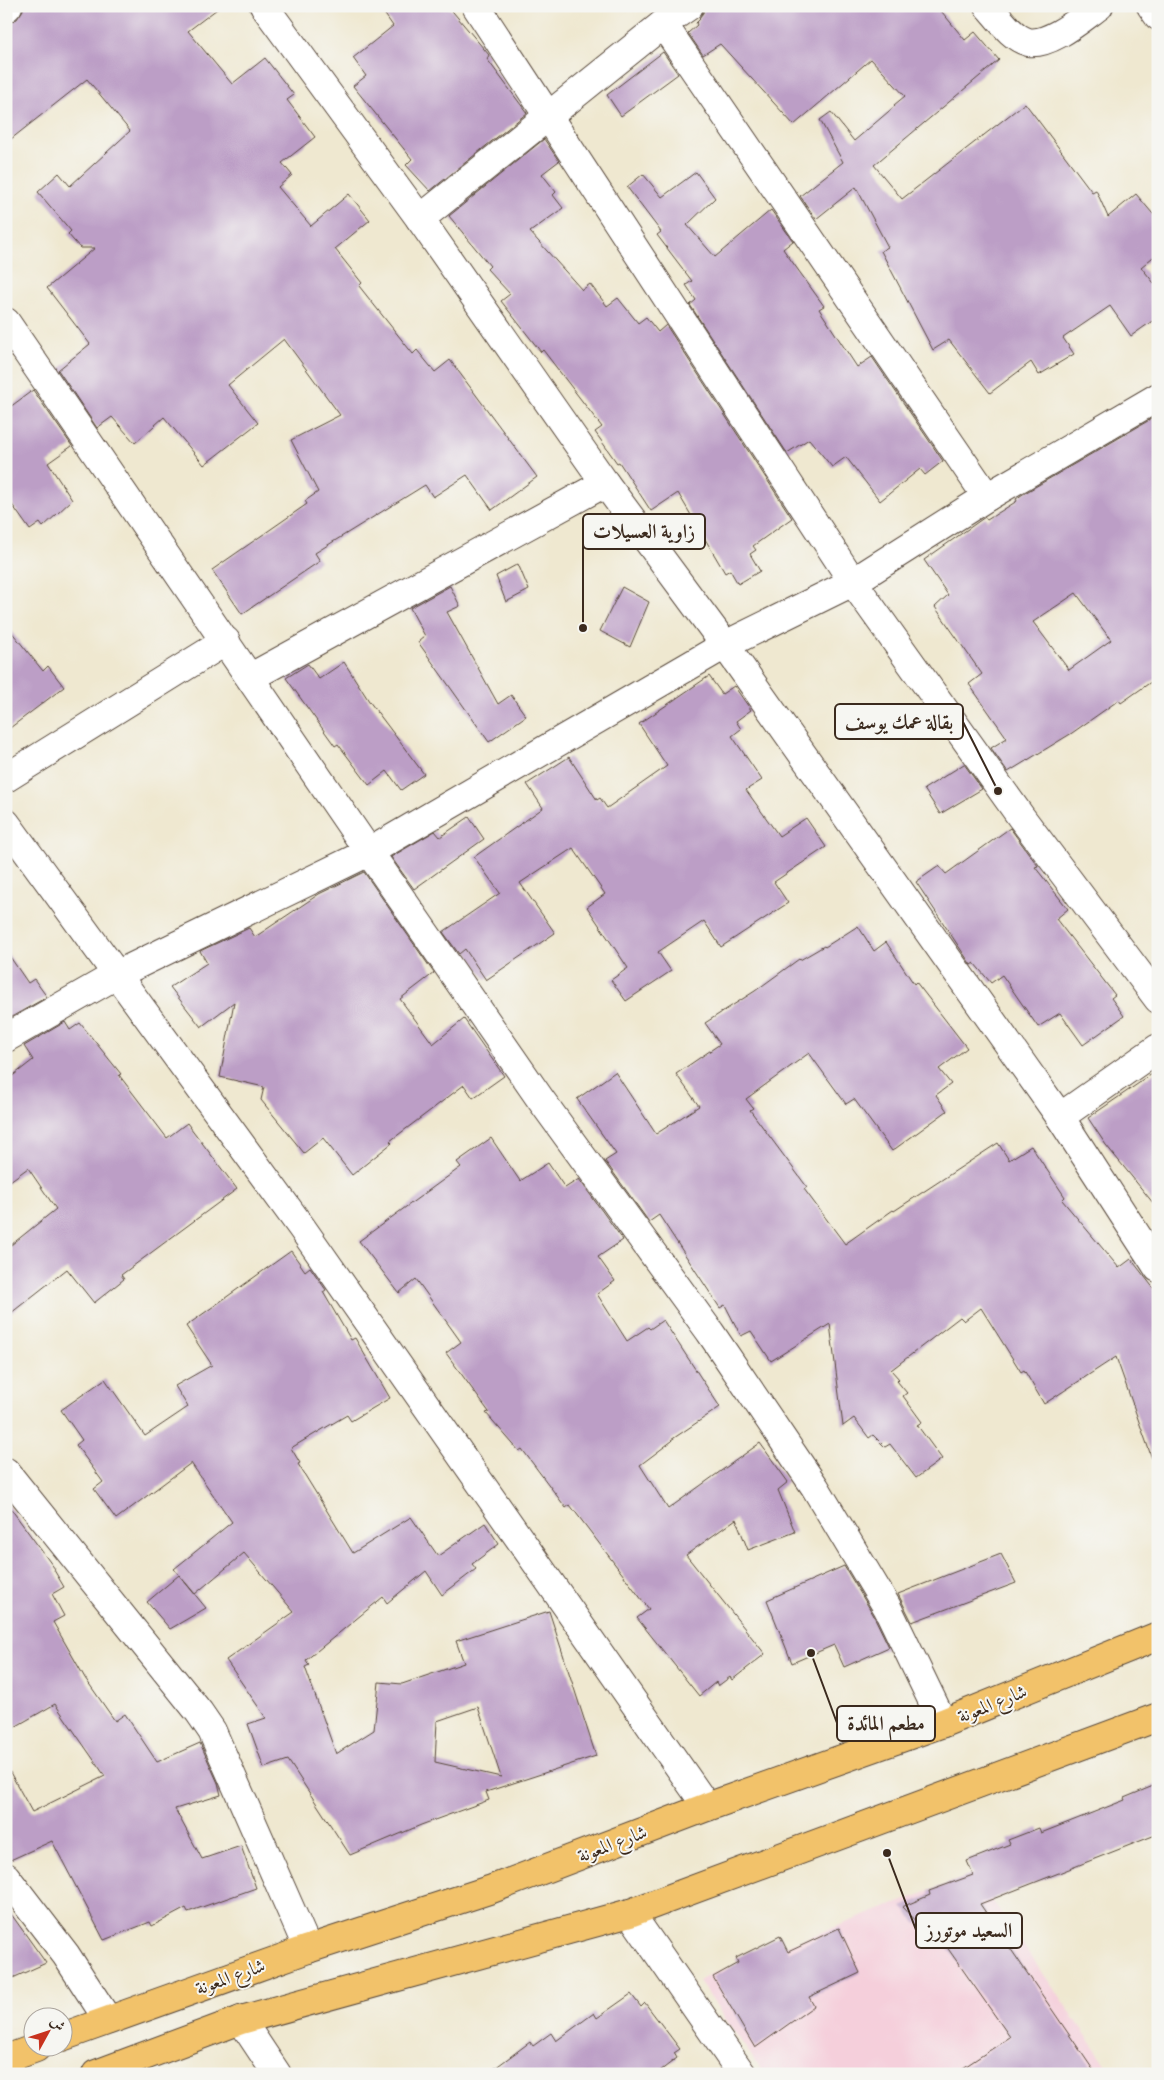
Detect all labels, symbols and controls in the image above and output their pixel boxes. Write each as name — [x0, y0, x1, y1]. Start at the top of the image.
callout: زاوية العسيلات — [583, 514, 705, 549]
text: زاوية العسيلات — [593, 516, 695, 545]
callout: بقالة عمك يوسف — [835, 704, 963, 739]
text: بقالة عمك يوسف — [845, 707, 953, 736]
street label: شارع المعونة — [953, 1676, 1032, 1731]
callout: مطعم المائدة — [837, 1706, 935, 1741]
text: مطعم المائدة — [847, 1708, 925, 1742]
street label: شارع المعونة — [573, 1817, 652, 1871]
callout: السعيد موتورز — [916, 1913, 1022, 1948]
text: السعيد موتورز — [924, 1915, 1012, 1944]
street label: شارع المعونة — [191, 1950, 269, 2003]
north arrow — [22, 2008, 72, 2058]
text: ش — [46, 2012, 70, 2035]

